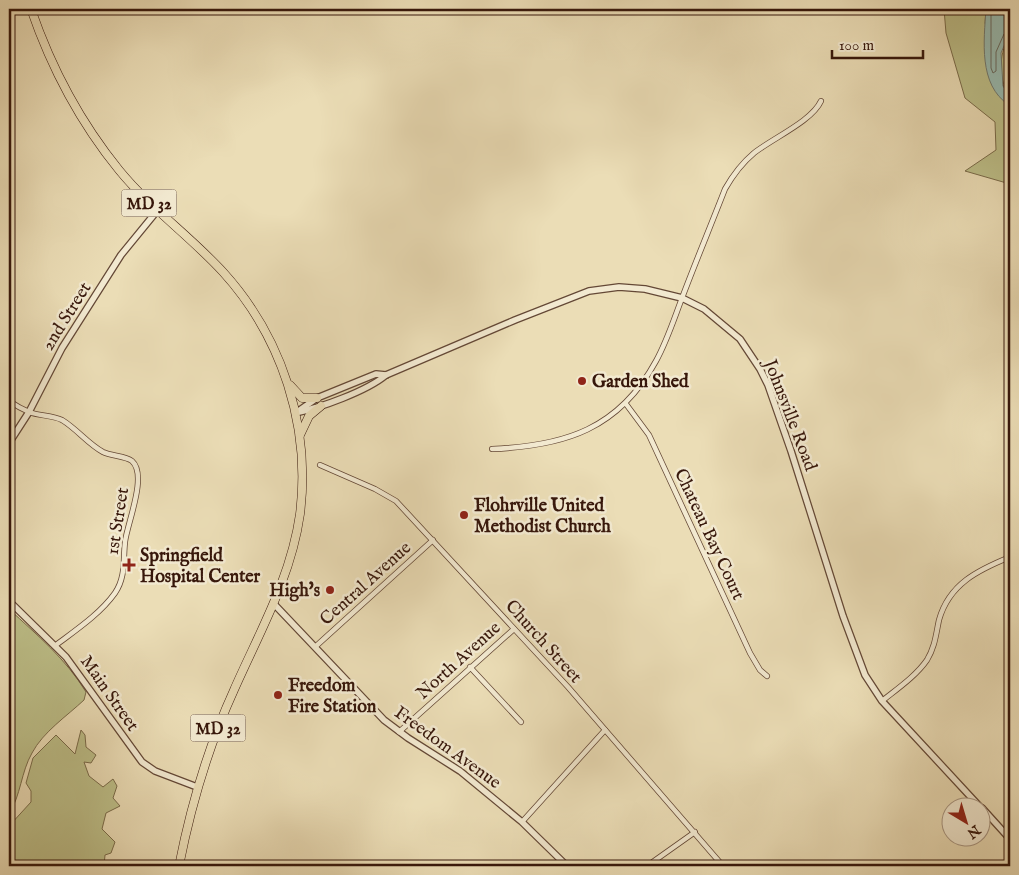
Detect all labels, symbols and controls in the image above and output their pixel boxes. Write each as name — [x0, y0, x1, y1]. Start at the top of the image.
scale bar — [832, 28, 923, 60]
text: 100 m — [839, 36, 875, 55]
road number: MD 32 — [122, 190, 176, 217]
street label: 2nd Street — [37, 278, 97, 355]
street label: Johnsville Road — [757, 355, 822, 475]
place label: Garden Shed — [592, 371, 689, 394]
marker: Garden Shed — [576, 375, 588, 387]
street label: Chateau Bay Court — [668, 465, 749, 604]
street label: 1st Street — [102, 486, 135, 557]
place label: Flohrville United Methodist Church — [474, 495, 611, 539]
marker: Flohrville United Methodist Church — [458, 509, 470, 521]
street label: Central Avenue — [316, 537, 416, 631]
place label: Springfield Hospital Center — [140, 545, 261, 589]
marker: Springfield Hospital Center — [122, 558, 136, 572]
place label: High's — [269, 580, 321, 603]
marker: High's — [324, 584, 336, 596]
street label: Church Street — [499, 596, 586, 688]
street label: North Avenue — [412, 617, 506, 705]
street label: Main Street — [74, 651, 143, 736]
place label: Freedom Fire Station — [288, 675, 377, 719]
marker: Freedom Fire Station — [272, 689, 284, 701]
street label: Freedom Avenue — [389, 702, 505, 795]
road number: MD 32 — [190, 714, 246, 741]
north arrow — [942, 798, 992, 848]
text: N — [963, 820, 984, 842]

